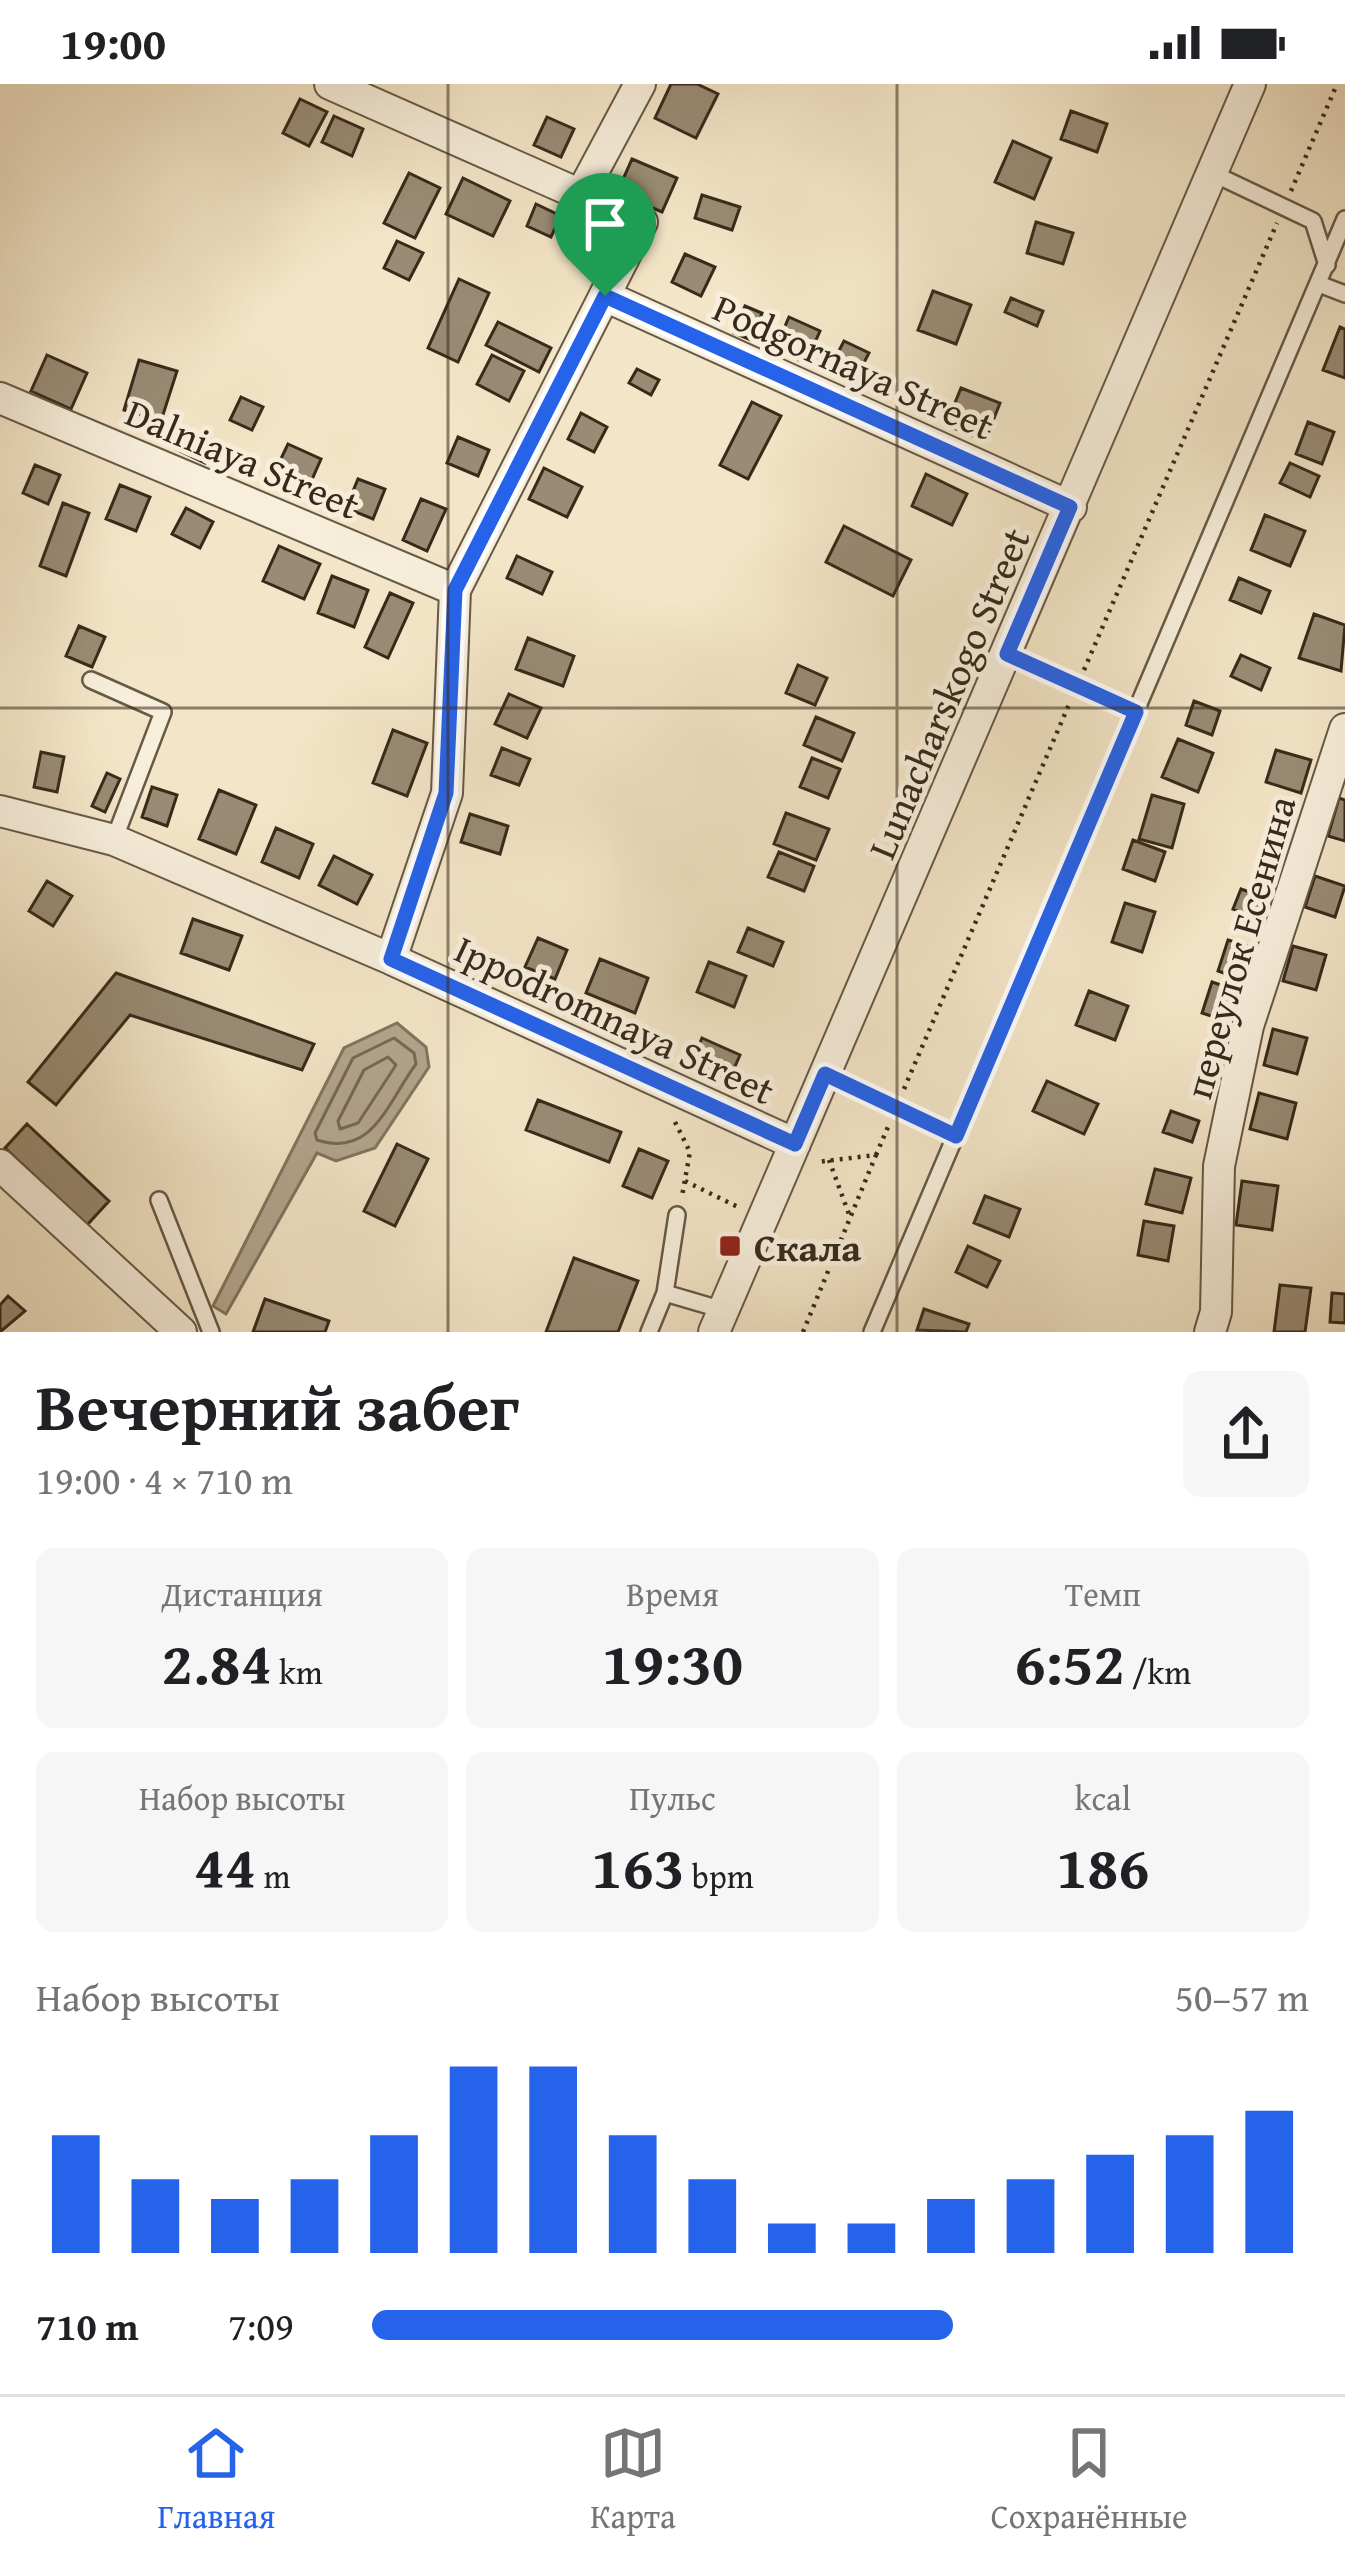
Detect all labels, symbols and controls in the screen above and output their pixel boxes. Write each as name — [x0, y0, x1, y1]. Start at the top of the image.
text: 19:00 — [60, 10, 166, 75]
pin — [554, 173, 656, 296]
icon: arrive — [572, 191, 638, 257]
street label: Podgornaya Street — [704, 279, 1004, 454]
street label: Dalniaya Street — [117, 383, 369, 533]
street label: Lunacharskogo Street — [853, 518, 1044, 867]
street label: переулок Есенина — [1169, 789, 1310, 1105]
street label: Ippodromnaya Street — [446, 920, 784, 1118]
place label: Скала — [754, 1218, 861, 1275]
marker: Скала — [717, 1233, 743, 1259]
text: Вечерний забег — [36, 1357, 519, 1454]
button: share — [1183, 1371, 1309, 1497]
text: 19:00 · 4 × 710 m — [36, 1451, 293, 1508]
text: Дистанция — [162, 1570, 323, 1618]
text: Время — [626, 1570, 719, 1618]
text: Темп — [1065, 1570, 1141, 1618]
text: 2.84 — [162, 1618, 272, 1706]
text: 19:30 — [602, 1618, 743, 1706]
text: 6:52 — [1014, 1618, 1125, 1706]
text: km — [272, 1648, 323, 1696]
text: /km — [1125, 1648, 1191, 1696]
text: Набор высоты — [139, 1774, 345, 1822]
text: Пульс — [629, 1774, 716, 1822]
text: kcal — [1075, 1774, 1131, 1822]
text: 44 — [194, 1822, 256, 1910]
text: 163 — [591, 1822, 685, 1910]
text: 186 — [1056, 1822, 1149, 1910]
text: m — [256, 1852, 290, 1900]
text: bpm — [685, 1852, 754, 1900]
text: Набор высоты — [36, 1968, 280, 2025]
text: 50–57 m — [1175, 1968, 1309, 2025]
text: 710 m — [36, 2297, 139, 2354]
text: 7:09 — [228, 2297, 294, 2354]
tab: Главная — [158, 2420, 275, 2540]
tab: Карта — [590, 2420, 676, 2540]
tab: Сохранённые — [991, 2420, 1187, 2540]

